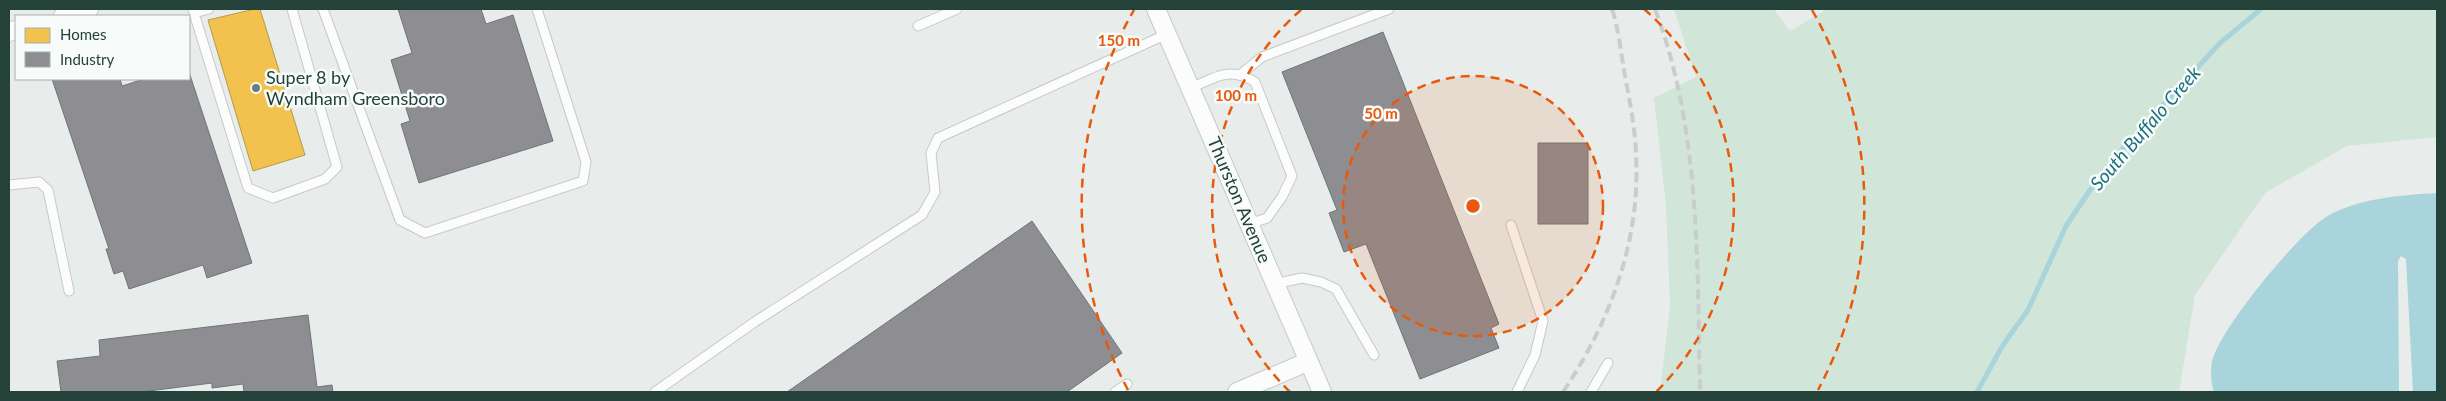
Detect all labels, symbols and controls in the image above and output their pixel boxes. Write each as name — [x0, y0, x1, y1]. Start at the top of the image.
legend — [15, 15, 190, 80]
text: Homes — [60, 25, 106, 43]
text: 150 m — [1098, 31, 1140, 49]
text: Industry — [60, 50, 115, 68]
water label: South Buffalo Creek — [2085, 60, 2205, 194]
place label: Super 8 by Wyndham Greensboro — [266, 66, 445, 109]
marker: Super 8 by Wyndham Greensboro — [250, 82, 262, 94]
text: 100 m — [1215, 86, 1257, 104]
text: 50 m — [1364, 104, 1398, 122]
street label: Thurston Avenue — [1203, 133, 1276, 266]
centre of rings — [1464, 197, 1482, 215]

